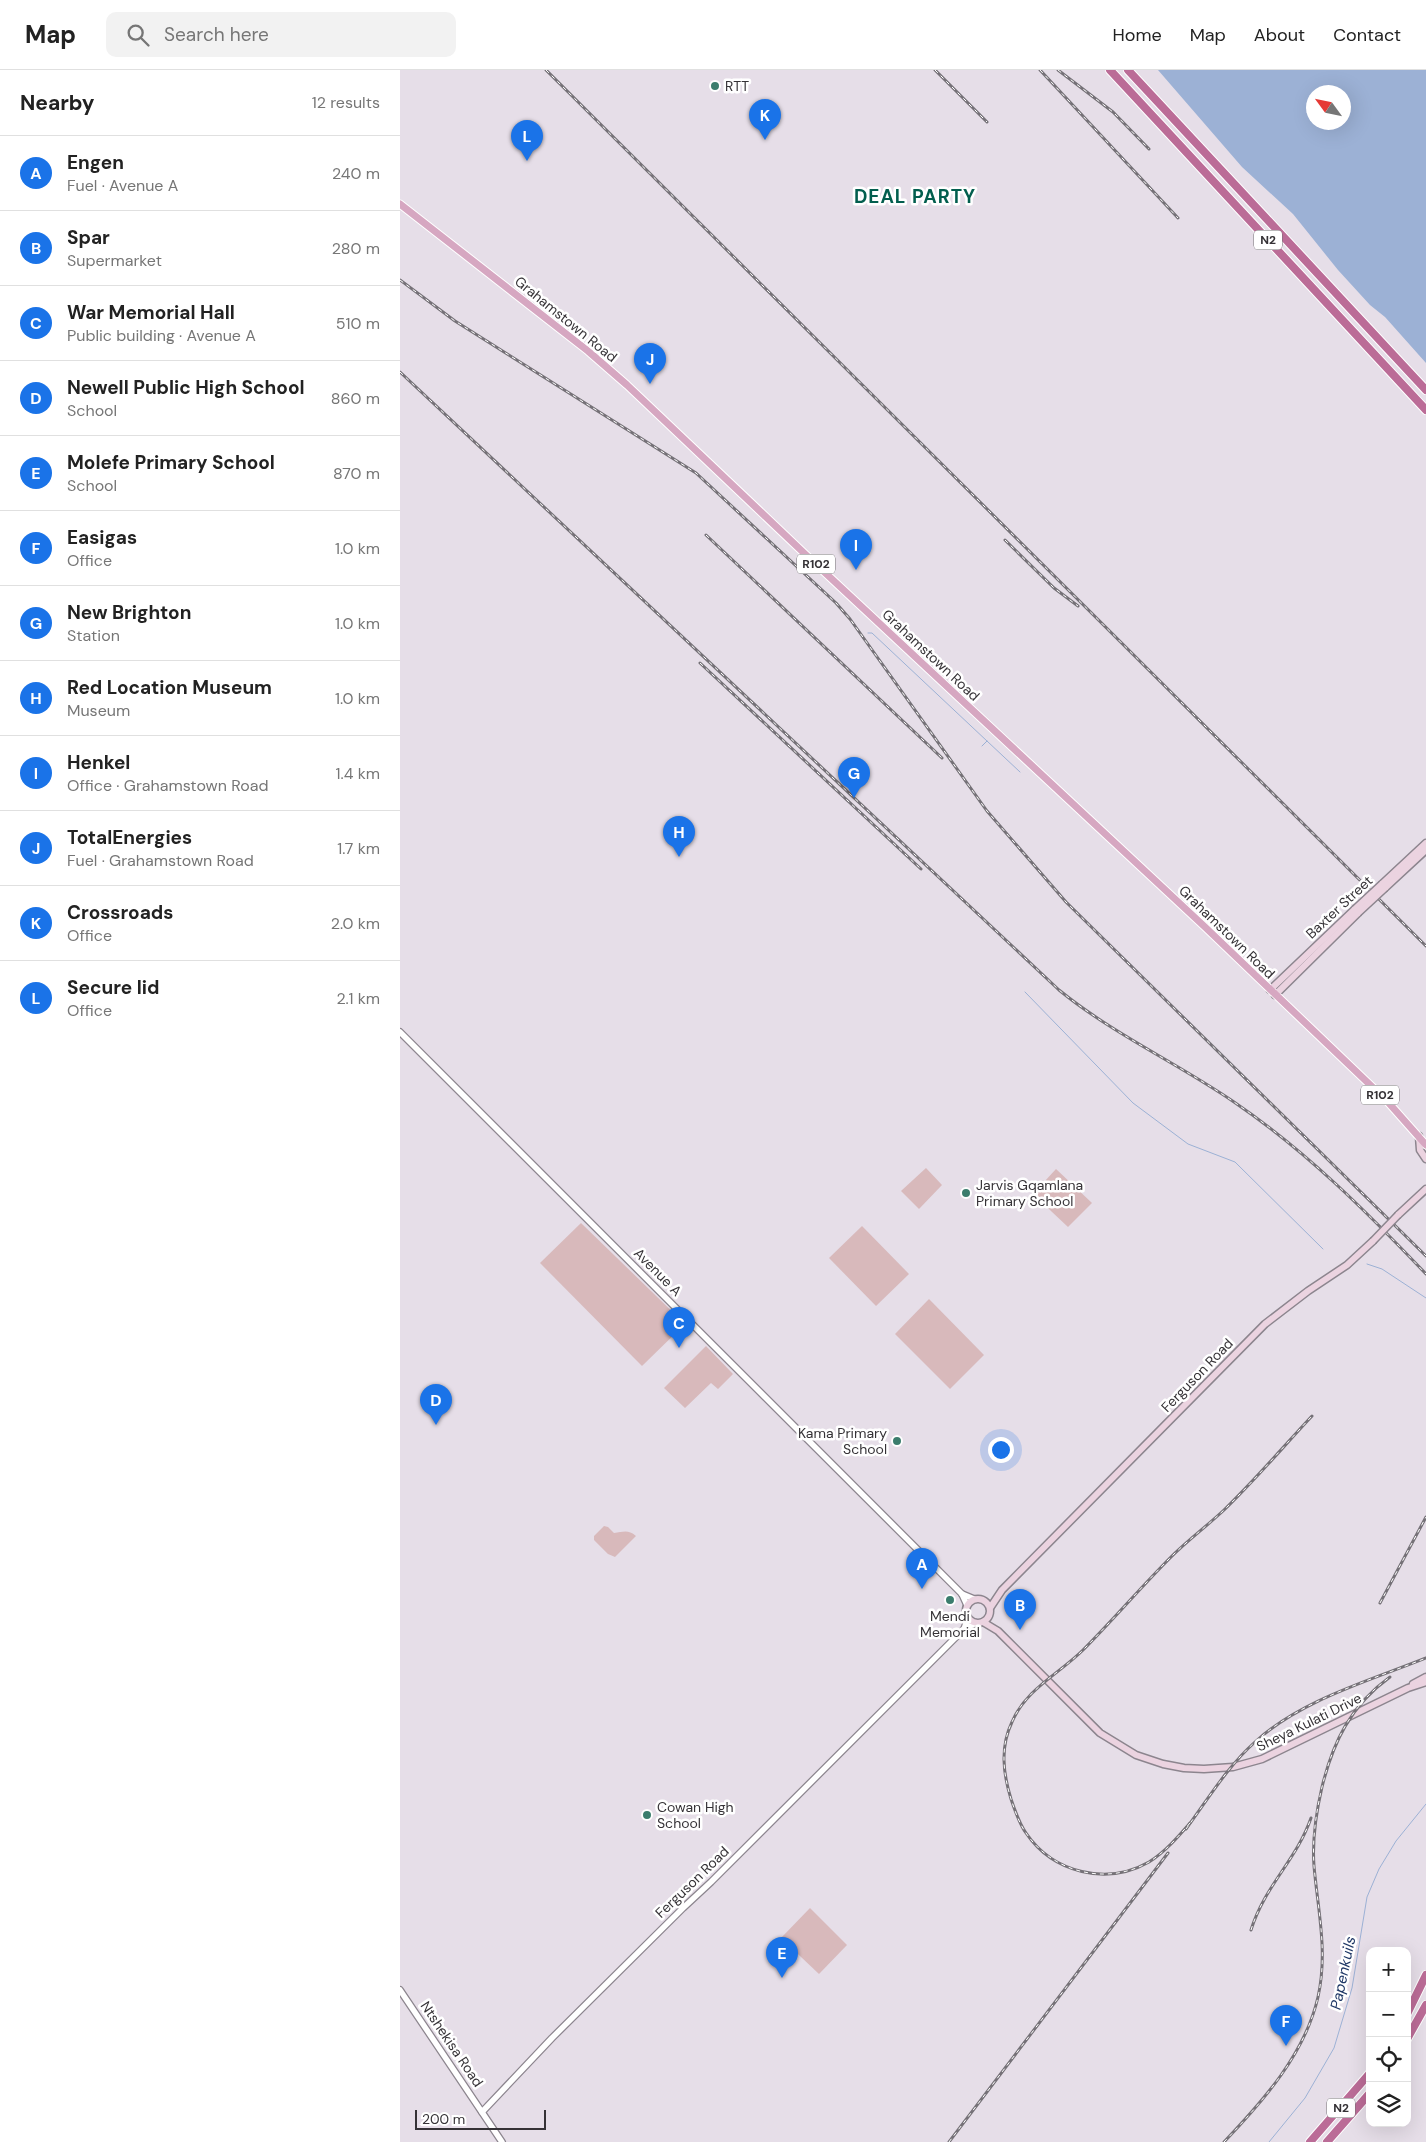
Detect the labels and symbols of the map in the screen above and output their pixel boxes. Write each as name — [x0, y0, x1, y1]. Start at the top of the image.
place label: RTT — [725, 77, 749, 95]
marker: RTT — [709, 80, 721, 92]
north arrow — [1306, 85, 1351, 130]
pin: K — [749, 99, 781, 140]
pin: L — [511, 120, 543, 161]
district label: DEAL PARTY — [854, 184, 976, 209]
road number: N2 — [1254, 230, 1282, 250]
street label: Grahamstown Road — [511, 272, 621, 366]
pin: J — [634, 343, 666, 384]
pin: I — [840, 529, 872, 570]
road number: R102 — [797, 554, 835, 574]
street label: Grahamstown Road — [879, 605, 983, 705]
pin: G — [838, 757, 870, 798]
pin: H — [663, 816, 695, 857]
street label: Baxter Street — [1302, 871, 1376, 943]
street label: Grahamstown Road — [1175, 882, 1279, 982]
road number: R102 — [1361, 1086, 1399, 1104]
place label: Jarvis Gqamlana Primary School — [976, 1176, 1083, 1210]
marker: Jarvis Gqamlana Primary School — [960, 1187, 972, 1199]
street label: Avenue A — [630, 1244, 686, 1300]
pin: C — [663, 1307, 695, 1348]
street label: Ferguson Road — [1157, 1334, 1237, 1416]
pin: D — [420, 1384, 452, 1425]
place label: Kama Primary School — [798, 1424, 887, 1458]
marker: Kama Primary School — [891, 1435, 903, 1447]
your location — [988, 1437, 1014, 1463]
pin: A — [906, 1548, 938, 1589]
pin: B — [1004, 1589, 1036, 1630]
marker: Mendi Memorial — [944, 1594, 956, 1606]
place label: Mendi Memorial — [920, 1607, 980, 1641]
street label: Sheya Kulati Drive — [1253, 1689, 1365, 1755]
place label: Cowan High School — [657, 1798, 734, 1832]
marker: Cowan High School — [641, 1809, 653, 1821]
street label: Ferguson Road — [651, 1842, 733, 1922]
water label: Papenkuils — [1325, 1935, 1361, 2011]
pin: E — [766, 1937, 798, 1978]
street label: Ntshekisa Road — [417, 1998, 487, 2090]
pin: F — [1270, 2005, 1302, 2046]
road number: N2 — [1327, 2099, 1355, 2118]
scale bar — [415, 2107, 546, 2130]

